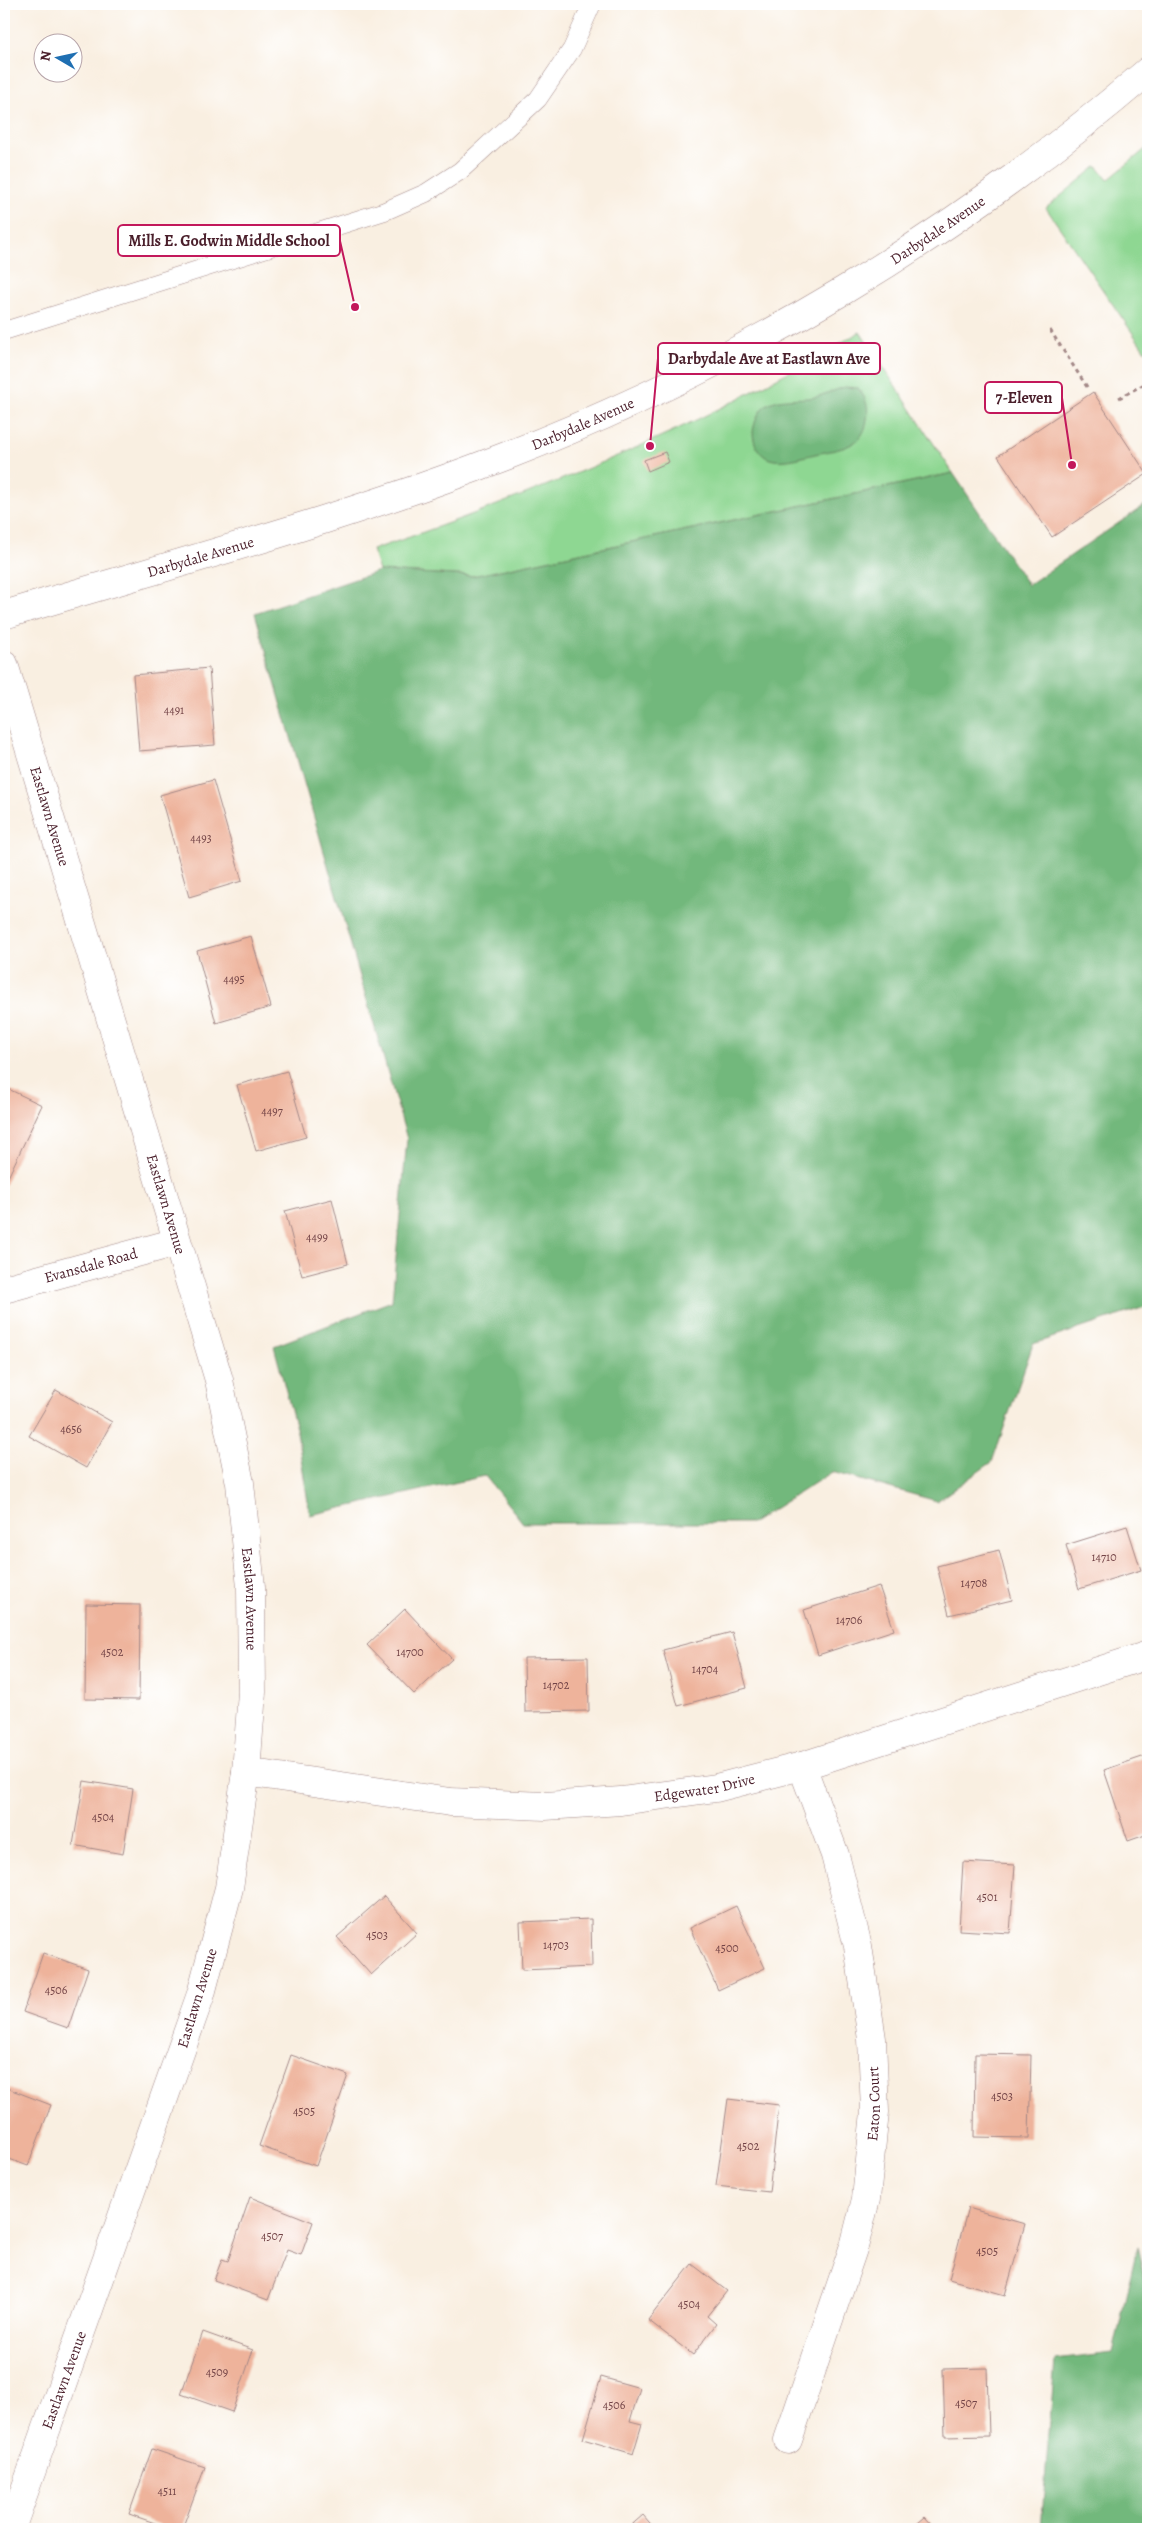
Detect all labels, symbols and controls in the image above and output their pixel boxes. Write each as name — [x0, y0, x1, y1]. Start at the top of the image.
north arrow — [32, 32, 82, 82]
text: N — [35, 50, 56, 63]
street label: Darbydale Avenue — [886, 191, 989, 269]
callout: Mills E. Godwin Middle School — [118, 225, 340, 256]
text: Mills E. Godwin Middle School — [128, 230, 331, 252]
callout: Darbydale Ave at Eastlawn Ave — [658, 343, 880, 374]
text: Darbydale Ave at Eastlawn Ave — [668, 348, 870, 370]
callout: 7-Eleven — [985, 382, 1062, 413]
text: 7-Eleven — [996, 387, 1052, 409]
street label: Darbydale Avenue — [528, 393, 638, 455]
street label: Darbydale Avenue — [145, 532, 257, 582]
house number: 4491 — [164, 702, 184, 718]
street label: Eastlawn Avenue — [25, 764, 74, 869]
house number: 4493 — [190, 830, 212, 846]
house number: 4495 — [223, 971, 245, 987]
house number: 4497 — [261, 1103, 284, 1119]
street label: Eastlawn Avenue — [142, 1152, 191, 1257]
house number: 4499 — [306, 1229, 328, 1245]
street label: Evansdale Road — [42, 1243, 141, 1288]
house number: 4656 — [60, 1421, 82, 1437]
street label: Eastlawn Avenue — [237, 1546, 262, 1651]
house number: 14710 — [1091, 1549, 1117, 1565]
house number: 14708 — [961, 1575, 988, 1591]
house number: 14706 — [836, 1612, 863, 1628]
house number: 4502 — [101, 1644, 124, 1660]
house number: 14700 — [396, 1644, 424, 1660]
house number: 14704 — [692, 1661, 719, 1677]
house number: 14702 — [543, 1677, 570, 1693]
street label: Edgewater Drive — [653, 1768, 757, 1806]
house number: 4504 — [92, 1809, 115, 1825]
house number: 4501 — [976, 1889, 998, 1905]
house number: 4503 — [366, 1927, 388, 1943]
house number: 14703 — [543, 1937, 569, 1953]
house number: 4500 — [715, 1940, 739, 1956]
street label: Eastlawn Avenue — [172, 1945, 222, 2050]
house number: 4506 — [45, 1982, 68, 1998]
street label: Eaton Court — [862, 2066, 885, 2142]
house number: 4503 — [991, 2088, 1013, 2104]
house number: 4505 — [293, 2103, 315, 2119]
house number: 4502 — [737, 2138, 760, 2154]
house number: 4507 — [261, 2228, 284, 2244]
house number: 4505 — [976, 2243, 998, 2259]
house number: 4504 — [678, 2296, 701, 2312]
street label: Eastlawn Avenue — [37, 2328, 91, 2432]
house number: 4509 — [206, 2364, 228, 2380]
house number: 4507 — [955, 2395, 978, 2411]
house number: 4506 — [603, 2397, 626, 2413]
house number: 4511 — [158, 2483, 176, 2499]

